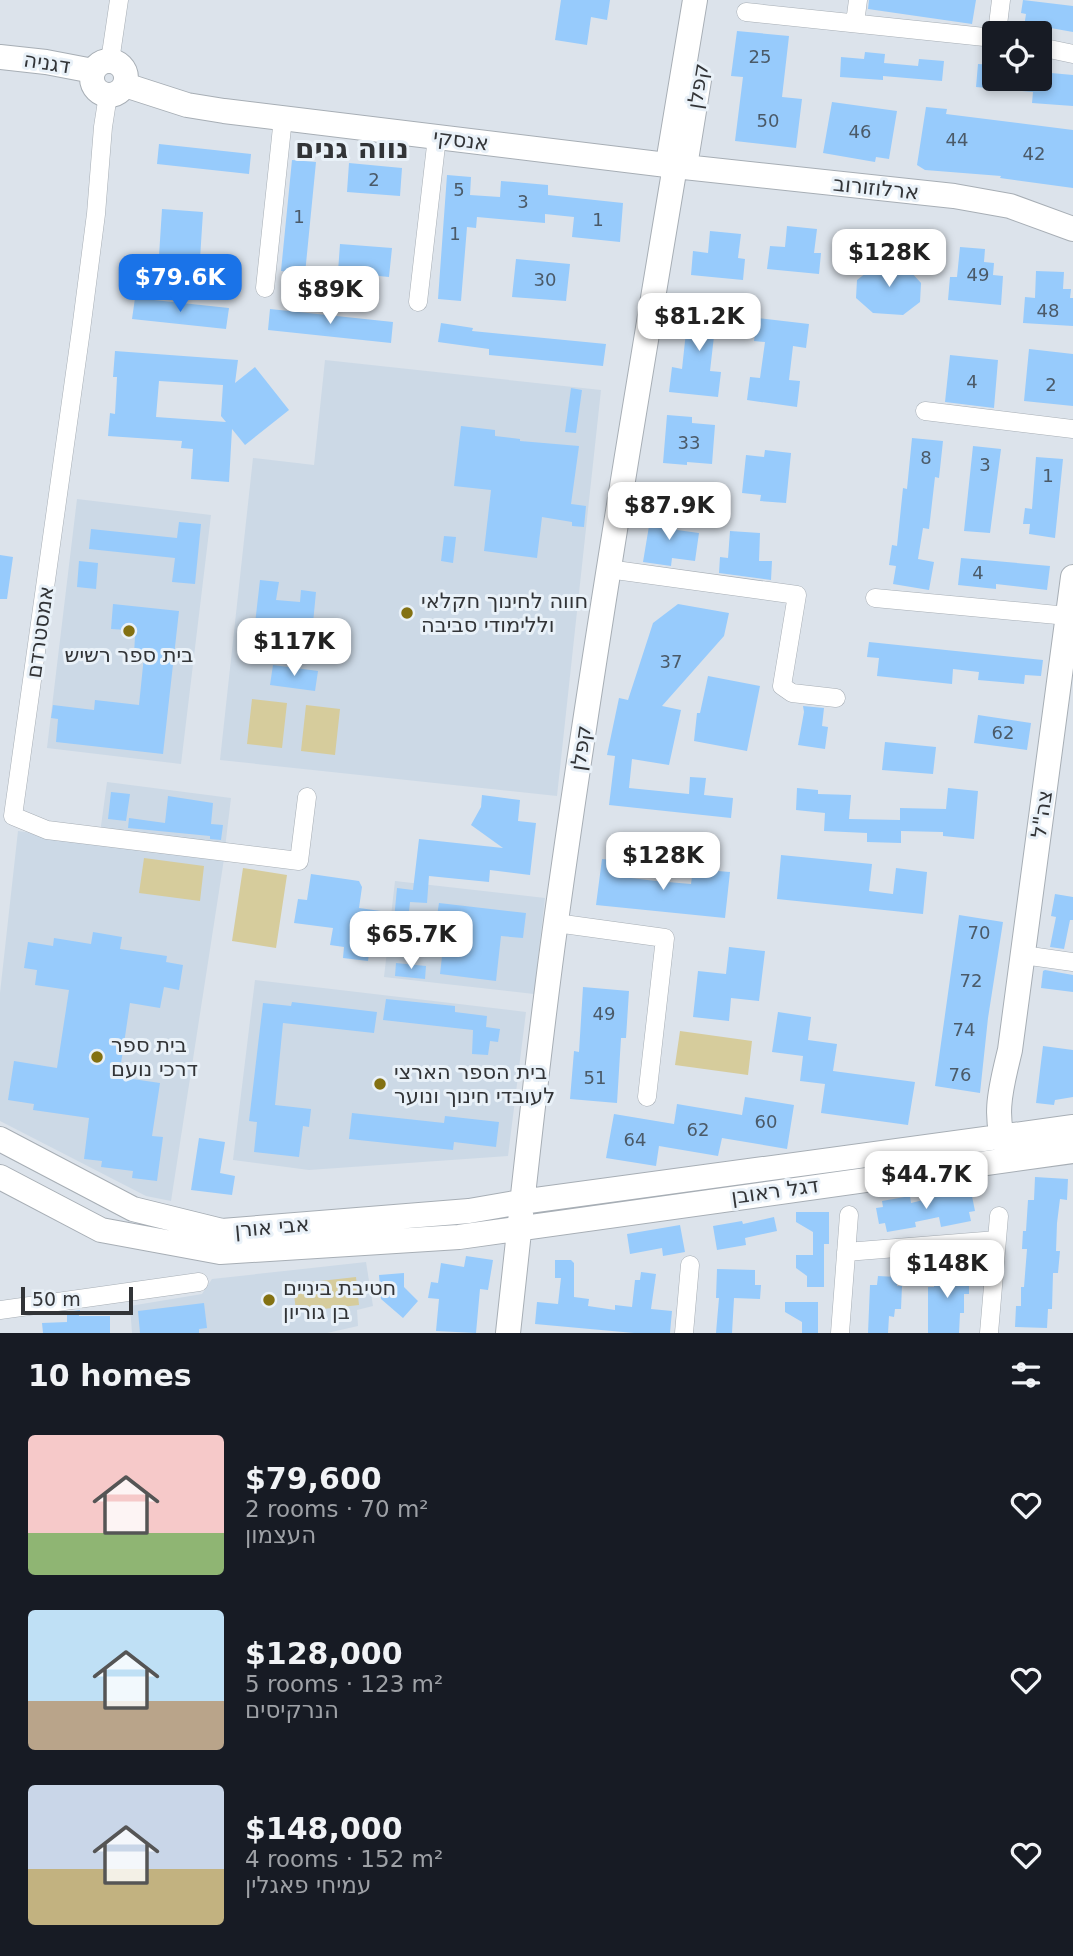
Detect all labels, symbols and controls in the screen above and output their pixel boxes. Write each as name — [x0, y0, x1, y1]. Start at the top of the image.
map controls — [982, 21, 1052, 91]
button: locate — [982, 21, 1052, 91]
house number: 25 — [749, 46, 771, 67]
street label: דגניה — [22, 47, 72, 79]
street label: קפלן — [683, 62, 713, 110]
house number: 50 — [757, 110, 779, 131]
house number: 46 — [849, 121, 871, 142]
street label: אנסקי — [432, 125, 490, 155]
house number: 44 — [946, 129, 968, 150]
district label: נווה גנים — [295, 132, 409, 165]
house number: 42 — [1023, 143, 1045, 164]
house number: 2 — [368, 169, 380, 190]
street label: ארלוזורוב — [832, 172, 920, 204]
house number: 5 — [453, 179, 465, 200]
house number: 3 — [517, 191, 529, 212]
house number: 1 — [293, 206, 305, 227]
house number: 1 — [592, 209, 604, 230]
house number: 1 — [449, 223, 461, 244]
pin: $128K — [840, 230, 938, 289]
text: $128K — [848, 239, 930, 265]
pin: $79.6K — [123, 254, 237, 314]
text: $79.6K — [135, 264, 225, 290]
house number: 49 — [967, 264, 989, 285]
pin: $89K — [289, 266, 371, 326]
house number: 30 — [534, 269, 556, 290]
text: $89K — [297, 276, 363, 302]
pin: $81.2K — [642, 294, 756, 353]
house number: 48 — [1037, 300, 1059, 321]
text: $81.2K — [654, 303, 744, 329]
house number: 4 — [966, 371, 978, 392]
house number: 2 — [1045, 374, 1057, 395]
house number: 33 — [678, 432, 700, 453]
house number: 8 — [920, 447, 932, 468]
house number: 3 — [979, 454, 991, 475]
house number: 1 — [1042, 465, 1054, 486]
pin: $87.9K — [612, 482, 726, 542]
text: $87.9K — [624, 492, 714, 518]
house number: 4 — [972, 562, 984, 583]
street label: אמסטרדם — [22, 584, 58, 680]
place label: חווה לחינוך חקלאי וללימודי סביבה — [421, 589, 588, 637]
marker: חווה לחינוך חקלאי וללימודי סביבה — [399, 605, 415, 621]
pin: $117K — [245, 618, 343, 678]
marker: בית ספר רשיש — [121, 623, 137, 639]
text: $117K — [253, 628, 335, 654]
place label: בית ספר רשיש — [65, 643, 193, 667]
house number: 37 — [660, 651, 682, 672]
house number: 62 — [992, 722, 1014, 743]
street label: קפלן — [566, 724, 596, 772]
street label: צה"ל — [1027, 789, 1057, 839]
pin: $128K — [614, 832, 712, 892]
text: $128K — [622, 842, 704, 868]
pin: $65.7K — [354, 912, 468, 971]
text: $65.7K — [366, 921, 456, 947]
house number: 70 — [968, 922, 990, 943]
house number: 72 — [960, 970, 982, 991]
house number: 49 — [593, 1003, 615, 1024]
house number: 74 — [953, 1019, 975, 1040]
place label: בית ספר דרכי נועם — [111, 1033, 198, 1081]
marker: בית ספר דרכי נועם — [89, 1049, 105, 1065]
place label: בית הספר הארצי לעובדי חינוך ונוער — [394, 1060, 555, 1108]
house number: 76 — [949, 1064, 971, 1085]
house number: 51 — [584, 1067, 606, 1088]
marker: בית הספר הארצי לעובדי חינוך ונוער — [372, 1076, 388, 1092]
house number: 60 — [755, 1111, 777, 1132]
house number: 62 — [687, 1119, 709, 1140]
house number: 64 — [624, 1129, 646, 1150]
pin: $44.7K — [869, 1152, 983, 1211]
text: $44.7K — [881, 1161, 971, 1187]
street label: דגל ראובן — [730, 1173, 820, 1209]
street label: אבי אורן — [234, 1212, 310, 1242]
pin: $148K — [898, 1240, 996, 1300]
text: $148K — [906, 1250, 988, 1276]
place label: חטיבת ביניים בן גוריון — [283, 1276, 396, 1324]
scale bar — [21, 1284, 133, 1316]
text: 50 m — [32, 1288, 81, 1310]
marker: חטיבת ביניים בן גוריון — [261, 1292, 277, 1308]
icon: filters — [1007, 1356, 1045, 1394]
text: 10 homes — [28, 1358, 192, 1393]
text: $79,600 — [245, 1461, 382, 1496]
icon: home — [84, 1463, 168, 1547]
icon: heart — [1007, 1486, 1045, 1524]
text: 2 rooms · 70 m² — [245, 1496, 429, 1522]
text: העצמון — [245, 1522, 316, 1548]
text: $128,000 — [245, 1636, 403, 1671]
icon: home — [84, 1638, 168, 1722]
icon: heart — [1007, 1661, 1045, 1699]
text: 5 rooms · 123 m² — [245, 1671, 443, 1697]
text: הנרקיסים — [245, 1697, 339, 1723]
text: $148,000 — [245, 1811, 403, 1846]
icon: home — [84, 1813, 168, 1897]
icon: heart — [1007, 1836, 1045, 1874]
text: 4 rooms · 152 m² — [245, 1846, 443, 1872]
text: עמיחי פאגלין — [245, 1872, 371, 1898]

